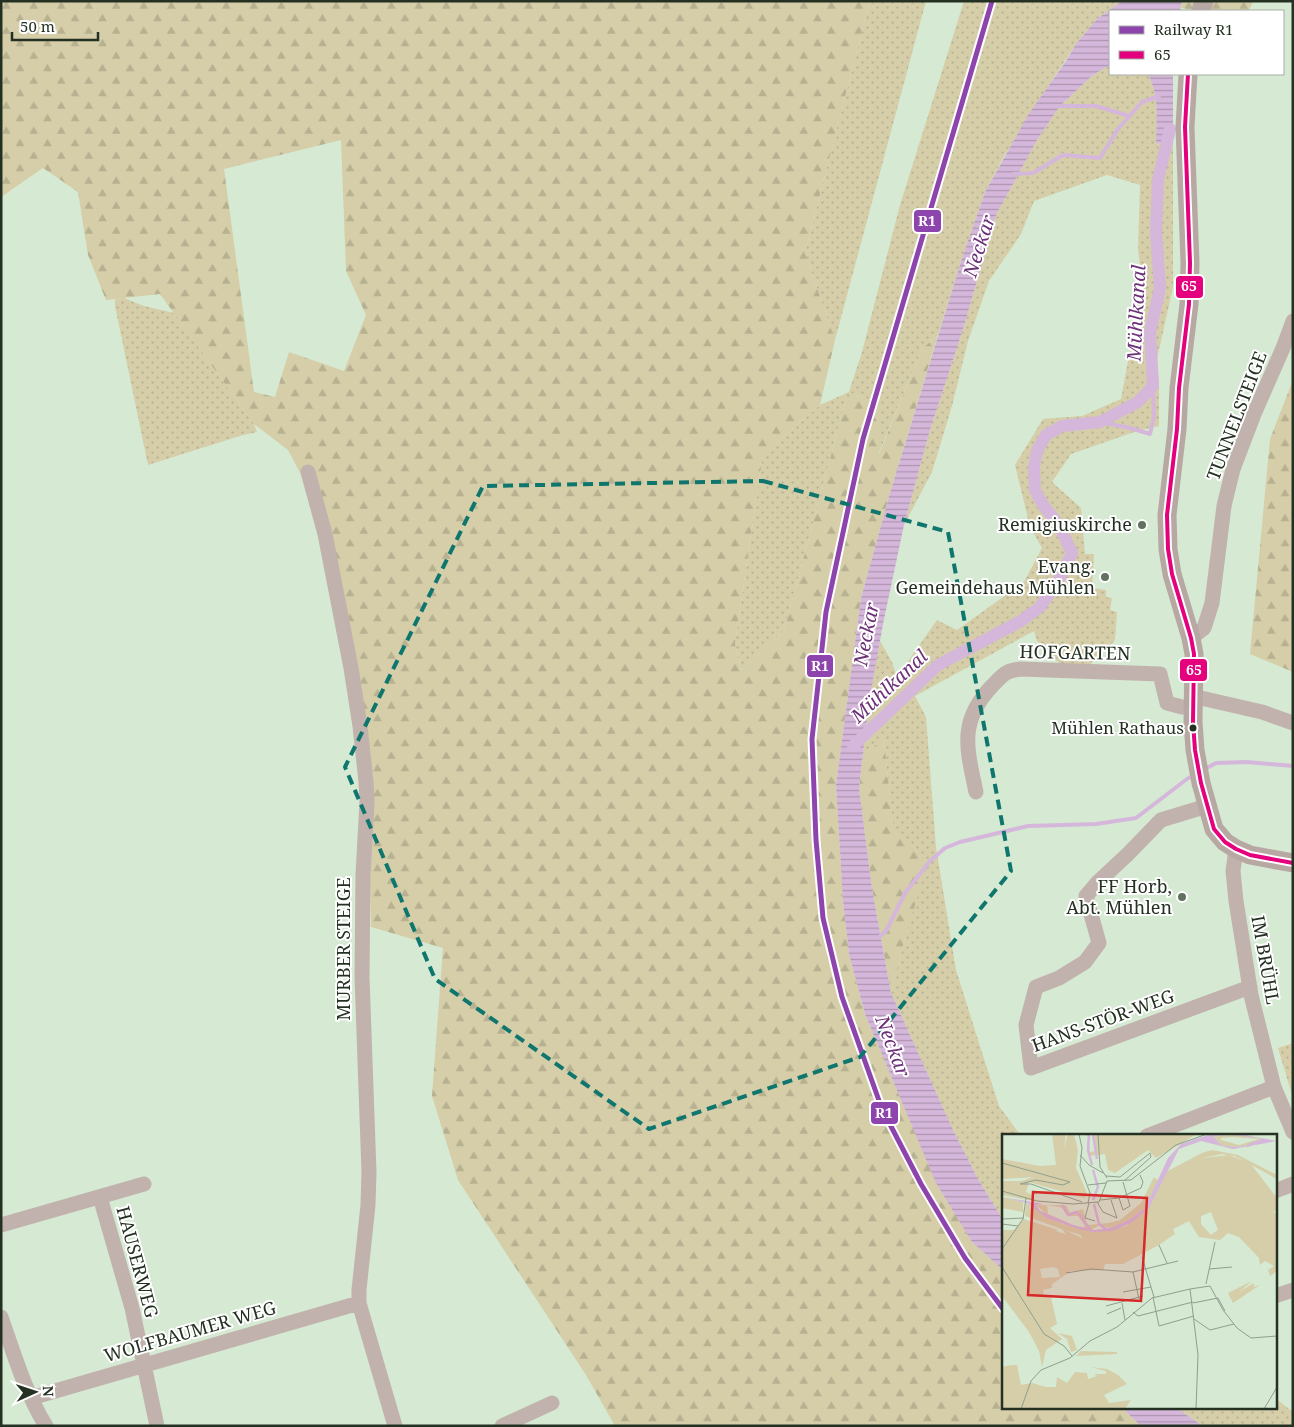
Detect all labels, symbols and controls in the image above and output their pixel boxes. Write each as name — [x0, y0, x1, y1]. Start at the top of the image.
scale bar — [12, 10, 99, 42]
legend — [1109, 10, 1284, 75]
text: 50 m — [20, 16, 55, 36]
text: Railway R1 — [1154, 19, 1233, 39]
text: 65 — [1154, 44, 1171, 64]
line badge: R1 — [913, 209, 942, 233]
text: R1 — [918, 211, 936, 230]
water label: Neckar — [956, 212, 1001, 281]
water label: Mühlkanal — [1120, 264, 1152, 363]
line badge: 65 — [1175, 275, 1204, 299]
text: 65 — [1181, 276, 1197, 295]
street label: TUNNELSTEIGE — [1200, 348, 1272, 484]
place label: Remigiuskirche — [998, 512, 1132, 536]
marker: Remigiuskirche — [1136, 519, 1148, 531]
place label: Evang. Gemeindehaus Mühlen — [895, 554, 1095, 599]
marker: Evang. Gemeindehaus Mühlen — [1099, 571, 1111, 583]
water label: Neckar — [847, 600, 885, 669]
street label: HOFGARTEN — [1019, 639, 1131, 665]
water label: Mühlkanal — [844, 643, 933, 729]
line badge: R1 — [806, 654, 834, 678]
text: R1 — [811, 656, 829, 675]
line badge: 65 — [1179, 658, 1208, 682]
text: 65 — [1186, 660, 1202, 679]
place label: Mühlen Rathaus — [1051, 716, 1184, 739]
marker: Mühlen Rathaus — [1188, 723, 1198, 733]
place label: FF Horb, Abt. Mühlen — [1066, 874, 1172, 919]
street label: MURBER STEIGE — [331, 877, 355, 1021]
marker: FF Horb, Abt. Mühlen — [1176, 891, 1188, 903]
street label: IM BRÜHL — [1246, 913, 1286, 1006]
street label: HANS-STÖR-WEG — [1028, 983, 1177, 1057]
water label: Neckar — [869, 1011, 917, 1081]
line badge: R1 — [870, 1101, 899, 1125]
text: R1 — [875, 1103, 893, 1122]
inset map — [1002, 1134, 1276, 1410]
street label: HAUSERWEG — [112, 1203, 164, 1320]
street label: WOLFBAUMER WEG — [101, 1295, 279, 1367]
north arrow — [10, 1367, 60, 1417]
text: N — [39, 1385, 58, 1397]

